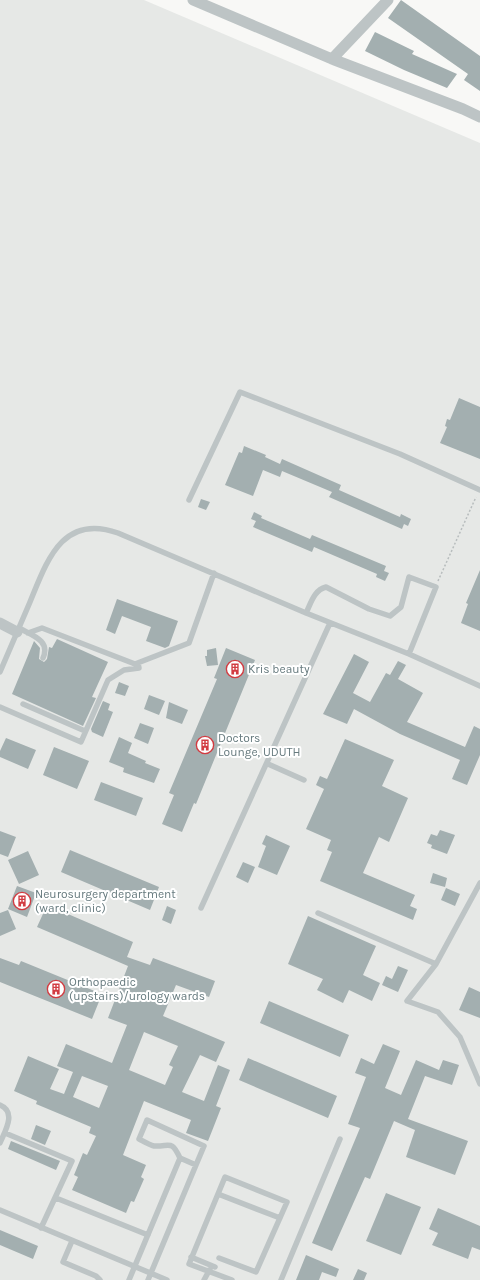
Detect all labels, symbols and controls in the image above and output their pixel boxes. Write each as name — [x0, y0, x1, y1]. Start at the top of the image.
building icon: Kris beauty — [225, 659, 245, 679]
place label: Kris beauty — [248, 662, 310, 676]
place label: Doctors Lounge, UDUTH — [218, 731, 301, 759]
building icon: Doctors Lounge, UDUTH — [195, 735, 215, 755]
place label: Neurosurgery department (ward, clinic) — [35, 887, 176, 915]
building icon: Neurosurgery department (ward, clinic) — [12, 891, 32, 911]
place label: Orthopaedic (upstairs)/urology wards — [69, 975, 205, 1003]
building icon: Orthopaedic (upstairs)/urology wards — [46, 979, 66, 999]

